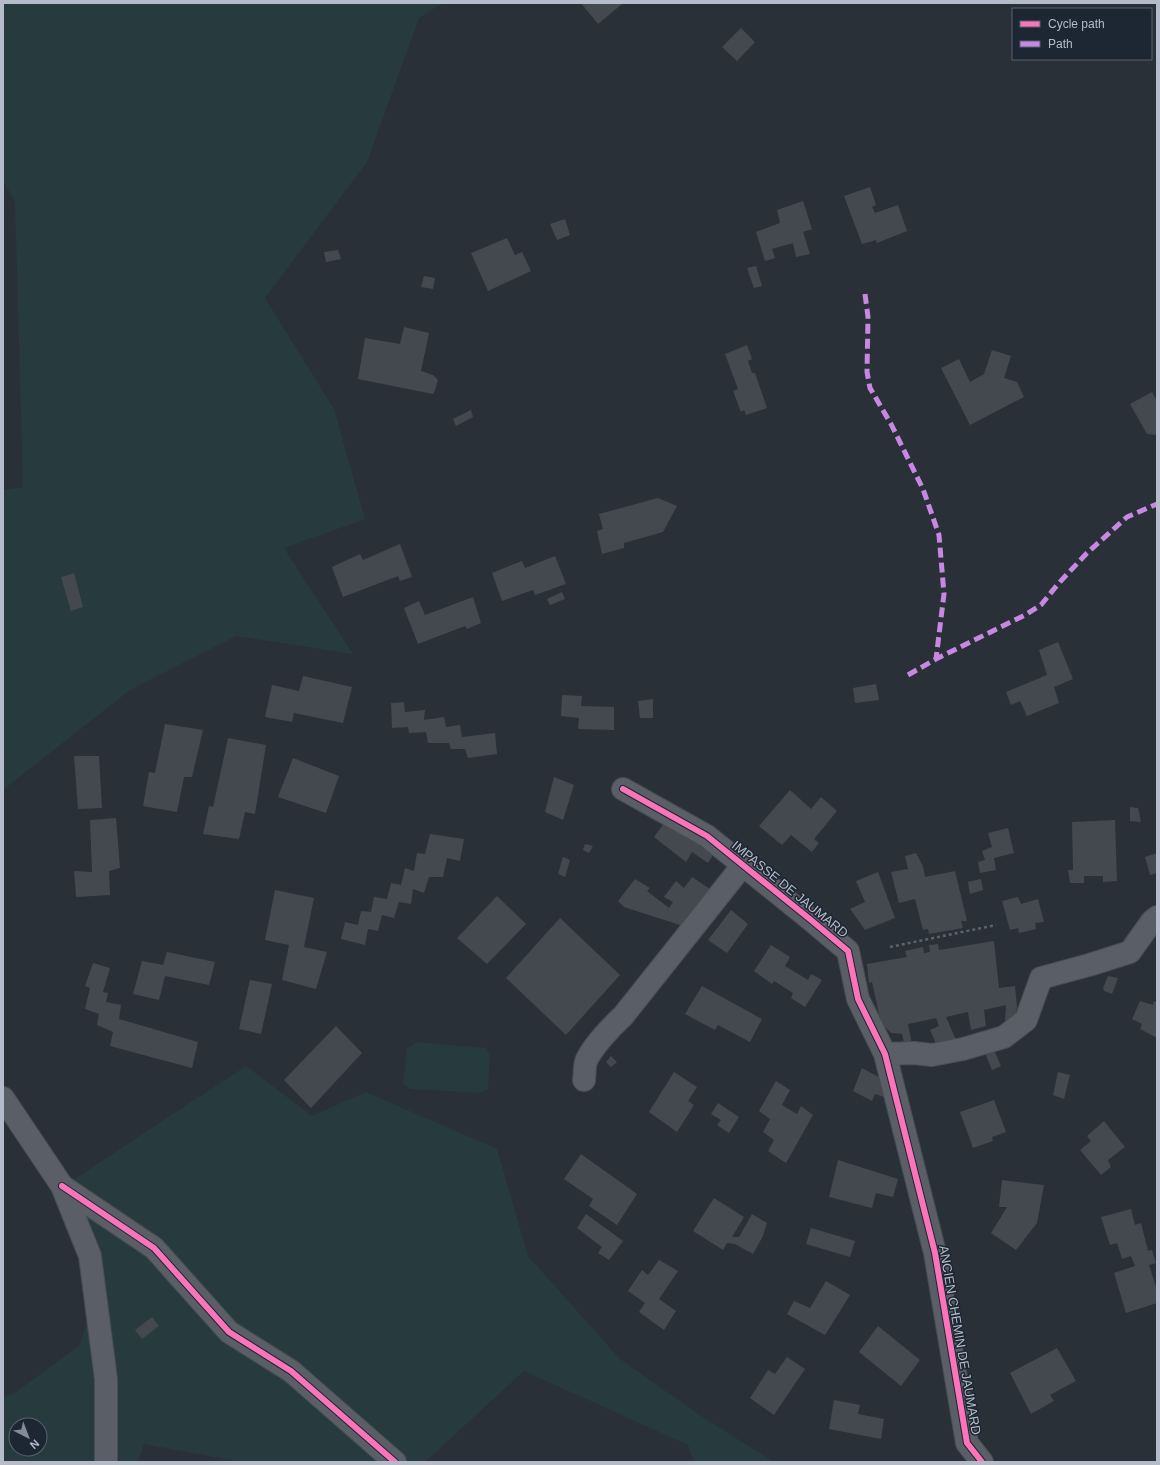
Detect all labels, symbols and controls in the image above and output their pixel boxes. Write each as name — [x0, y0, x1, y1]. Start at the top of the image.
legend — [1012, 8, 1152, 60]
text: Cycle path — [1048, 17, 1105, 31]
text: Path — [1048, 37, 1073, 51]
street label: IMPASSE DE JAUMARD — [729, 838, 851, 940]
street label: ANCIEN CHEMIN DE JAUMARD — [936, 1244, 984, 1436]
north arrow — [8, 1417, 48, 1457]
text: N — [28, 1437, 42, 1452]

